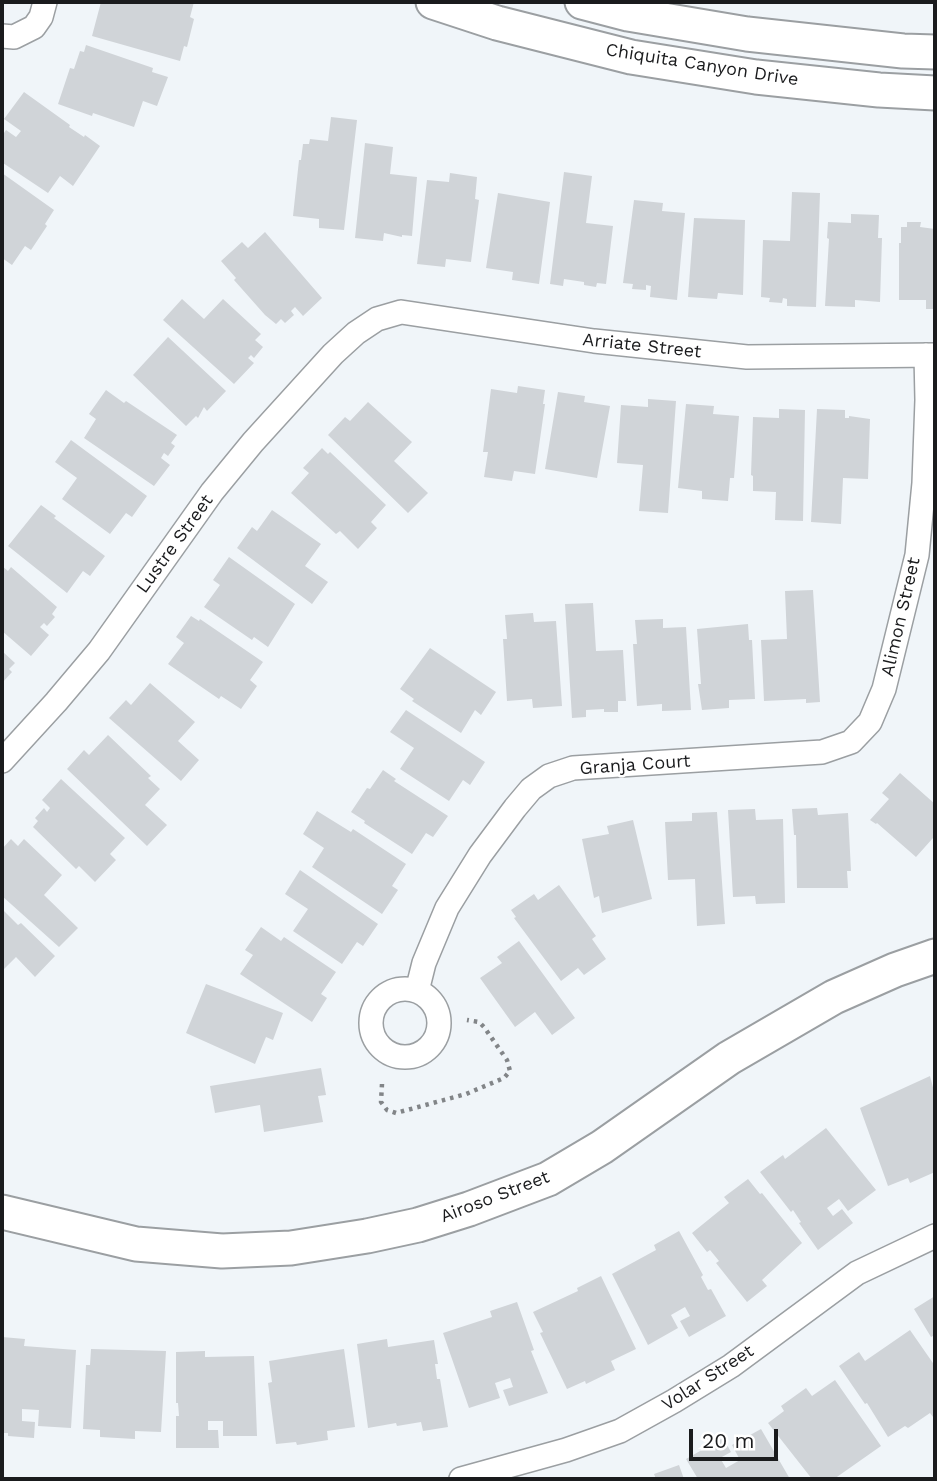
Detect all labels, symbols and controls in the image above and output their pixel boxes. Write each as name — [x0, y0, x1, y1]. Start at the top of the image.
street label: Chiquita Canyon Drive — [604, 39, 800, 91]
street label: Arriate Street — [581, 329, 703, 363]
street label: Lustre Street — [132, 491, 218, 597]
street label: Alimon Street — [877, 555, 925, 679]
street label: Granja Court — [579, 750, 691, 780]
street label: Airoso Street — [437, 1166, 553, 1228]
street label: Volar Street — [658, 1340, 758, 1416]
scale bar — [692, 1414, 781, 1458]
text: 20 m — [702, 1428, 754, 1453]

